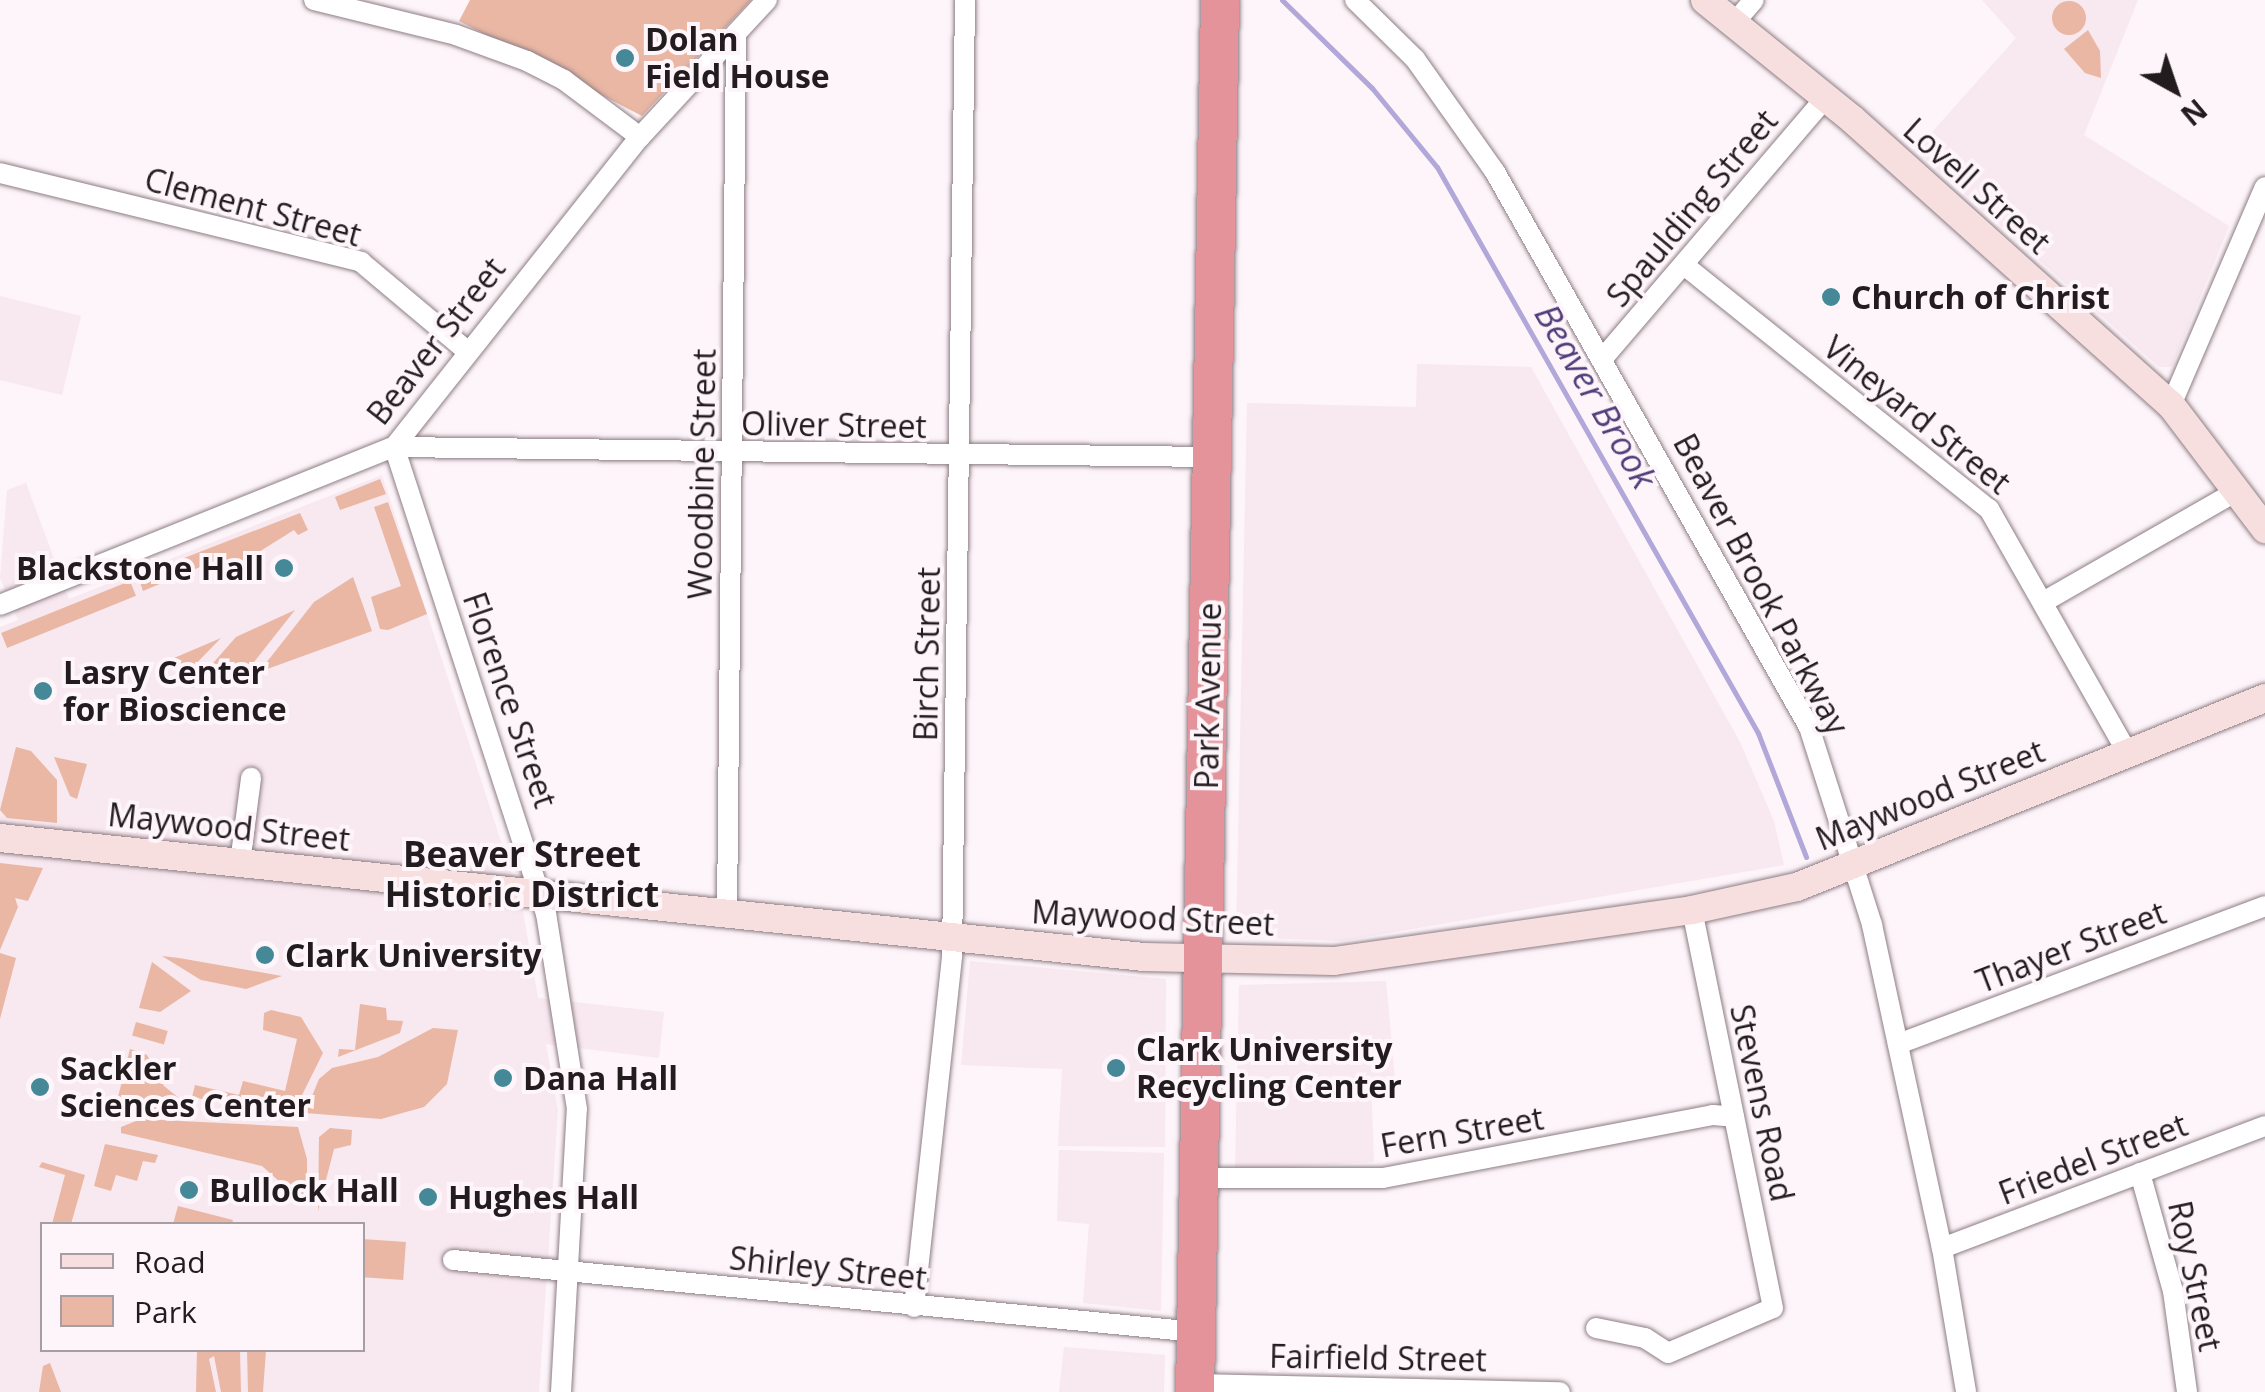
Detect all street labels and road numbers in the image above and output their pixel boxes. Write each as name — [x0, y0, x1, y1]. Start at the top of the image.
street label: Spaulding Street — [1599, 102, 1785, 314]
street label: Lovell Street — [1896, 110, 2058, 262]
street label: Clement Street — [141, 160, 365, 254]
street label: Beaver Street — [359, 250, 513, 432]
street label: Vineyard Street — [1816, 328, 2018, 502]
street label: Woodbine Street — [681, 348, 723, 600]
street label: Oliver Street — [741, 404, 927, 446]
street label: Beaver Brook Parkway — [1665, 427, 1857, 741]
street label: Birch Street — [906, 566, 948, 742]
street label: Florence Street — [455, 587, 565, 813]
street label: Park Avenue — [1187, 602, 1229, 790]
street label: Maywood Street — [1810, 732, 2050, 858]
street label: Maywood Street — [106, 795, 352, 859]
street label: Maywood Street — [1031, 892, 1275, 944]
street label: Thayer Street — [1971, 893, 2171, 1001]
street label: Stevens Road — [1722, 1001, 1802, 1205]
street label: Fern Street — [1377, 1099, 1547, 1165]
street label: Friedel Street — [1993, 1105, 2193, 1213]
street label: Roy Street — [2160, 1197, 2230, 1355]
street label: Shirley Street — [727, 1239, 929, 1297]
street label: Fairfield Street — [1269, 1337, 1487, 1379]

